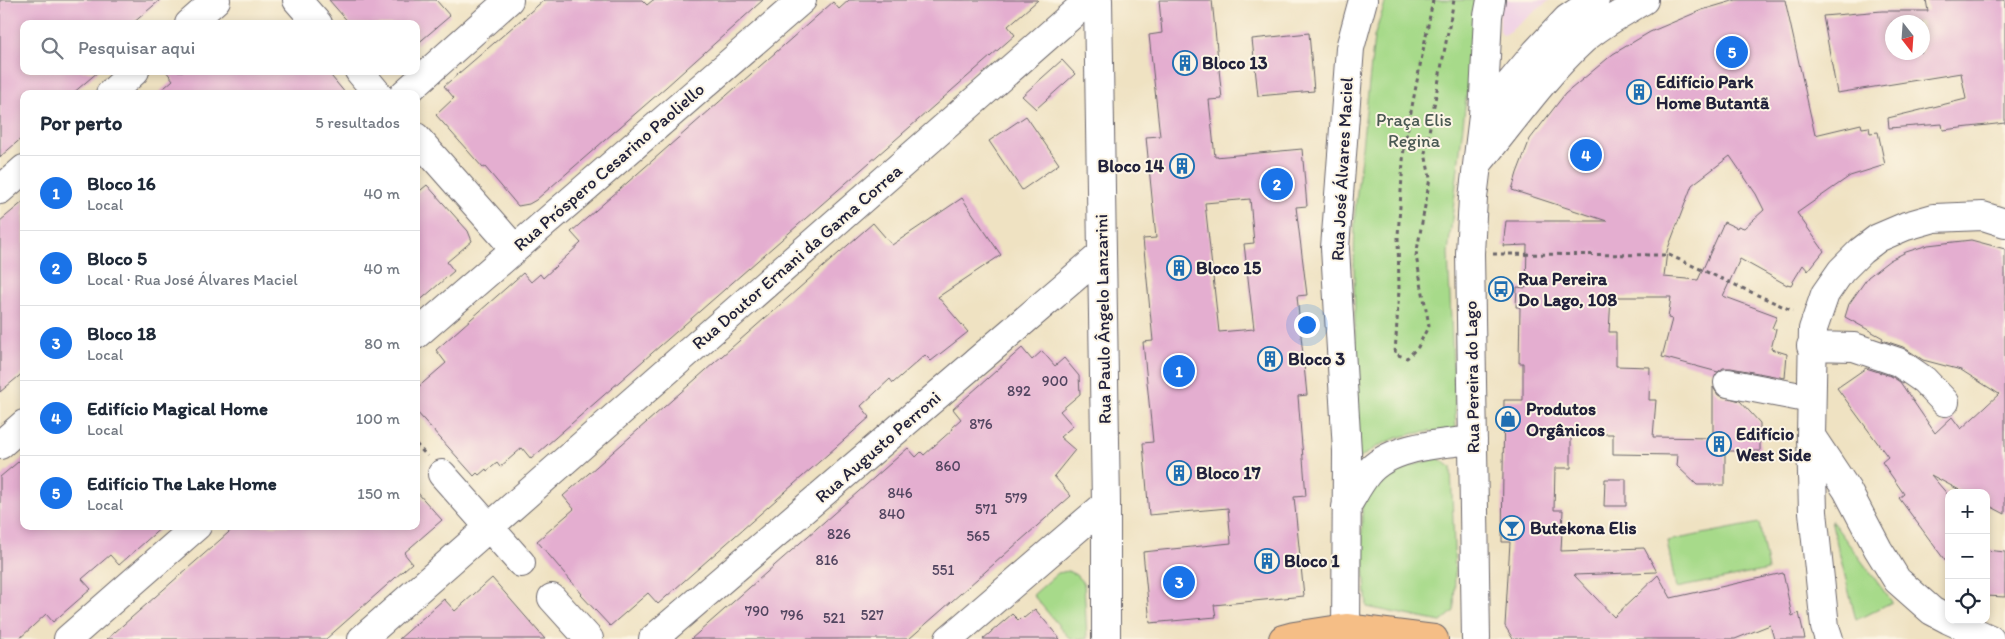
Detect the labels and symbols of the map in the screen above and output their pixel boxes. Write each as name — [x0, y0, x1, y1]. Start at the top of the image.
north arrow — [1885, 15, 1930, 60]
pin: 5 — [1716, 33, 1748, 71]
building icon: Bloco 13 — [1172, 50, 1198, 76]
place label: Bloco 13 — [1202, 52, 1268, 74]
place label: Edifício Park Home Butantã — [1656, 71, 1770, 114]
street label: Rua José Álvares Maciel — [1326, 77, 1358, 261]
street label: Rua Próspero Cesarino Paoliello — [509, 78, 709, 256]
building icon: Edifício Park Home Butantã — [1626, 79, 1652, 105]
park label: Praça Elis Regina — [1376, 109, 1452, 152]
pin: 4 — [1570, 136, 1602, 174]
building icon: Bloco 14 — [1169, 153, 1195, 179]
place label: Bloco 14 — [1098, 155, 1164, 177]
street label: Rua Doutor Ernani da Gama Correa — [687, 159, 907, 354]
pin: 2 — [1261, 165, 1293, 203]
street label: Rua Paulo Ângelo Lanzarini — [1090, 214, 1116, 424]
building icon: Bloco 15 — [1166, 255, 1192, 281]
place label: Bloco 15 — [1196, 257, 1262, 279]
place label: Rua Pereira Do Lago, 108 — [1518, 268, 1617, 311]
bus stop icon: Rua Pereira Do Lago, 108 — [1488, 276, 1514, 302]
street label: Rua Pereira do Lago — [1460, 301, 1484, 453]
your location — [1294, 312, 1320, 338]
building icon: Bloco 3 — [1257, 346, 1283, 372]
place label: Bloco 3 — [1288, 348, 1345, 370]
pin: 1 — [1163, 352, 1195, 390]
house number: 900 — [1042, 372, 1068, 390]
house number: 892 — [1007, 382, 1031, 400]
street label: Rua Augusto Perroni — [811, 386, 945, 508]
place label: Produtos Orgânicos — [1526, 398, 1605, 441]
shop icon: Produtos Orgânicos — [1495, 406, 1521, 432]
house number: 876 — [969, 415, 993, 433]
place label: Edifício West Side — [1736, 423, 1812, 466]
building icon: Edifício West Side — [1706, 431, 1732, 457]
house number: 860 — [935, 457, 961, 475]
building icon: Bloco 17 — [1166, 460, 1192, 486]
place label: Bloco 17 — [1196, 462, 1261, 484]
house number: 846 — [887, 484, 913, 502]
house number: 579 — [1004, 489, 1028, 507]
house number: 571 — [975, 500, 997, 518]
house number: 840 — [879, 505, 905, 523]
bar icon: Butekona Elis — [1499, 515, 1525, 541]
place label: Butekona Elis — [1530, 517, 1637, 539]
house number: 826 — [827, 525, 851, 543]
house number: 565 — [966, 527, 990, 545]
building icon: Bloco 1 — [1254, 548, 1280, 574]
place label: Bloco 1 — [1284, 550, 1340, 572]
house number: 816 — [815, 551, 839, 569]
house number: 551 — [932, 561, 954, 579]
pin: 3 — [1163, 563, 1195, 601]
house number: 790 — [745, 602, 769, 620]
house number: 796 — [780, 606, 804, 624]
house number: 527 — [860, 606, 884, 624]
house number: 521 — [823, 609, 845, 627]

